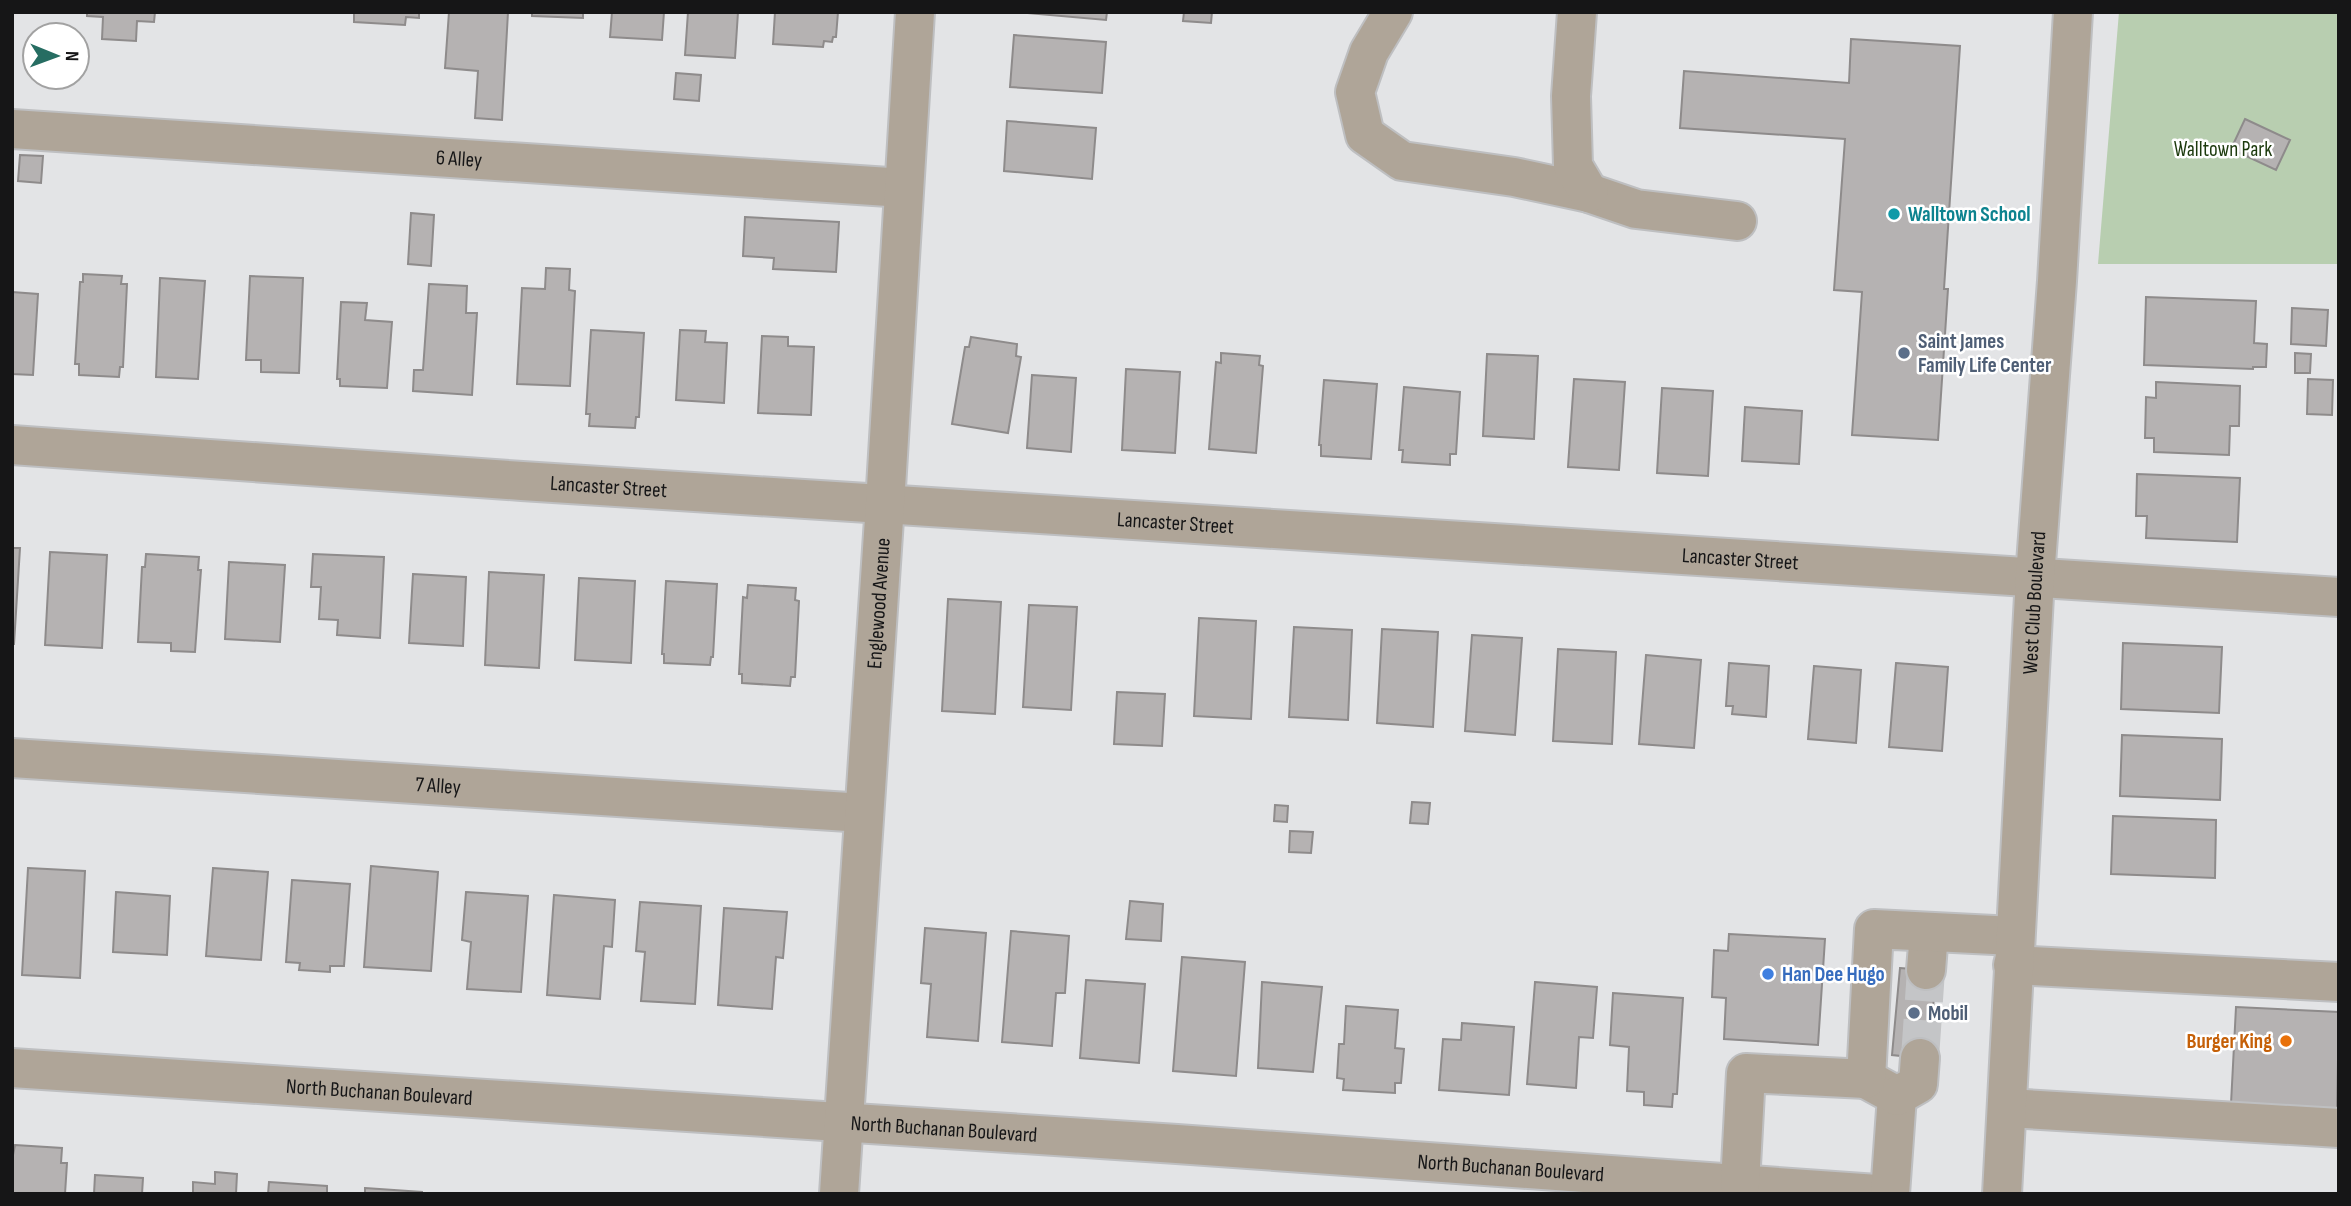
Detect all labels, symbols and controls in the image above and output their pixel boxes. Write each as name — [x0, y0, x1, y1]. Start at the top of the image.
north arrow — [21, 21, 91, 91]
text: N — [60, 51, 83, 62]
park label: Walltown Park — [2174, 137, 2272, 162]
street label: 6 Alley — [435, 145, 483, 173]
place label: Walltown School — [1908, 202, 2031, 227]
marker: Walltown School — [1886, 206, 1902, 222]
place label: Saint James Family Life Center — [1918, 329, 2052, 378]
marker: Saint James Family Life Center — [1896, 345, 1912, 361]
street label: Lancaster Street — [549, 470, 668, 503]
street label: Lancaster Street — [1116, 507, 1235, 539]
street label: West Club Boulevard — [2017, 530, 2051, 675]
street label: Englewood Avenue — [862, 537, 895, 669]
street label: Lancaster Street — [1681, 543, 1799, 575]
street label: 7 Alley — [415, 772, 461, 799]
place label: Han Dee Hugo — [1782, 962, 1885, 987]
marker: Han Dee Hugo — [1760, 966, 1776, 982]
place label: Mobil — [1928, 1001, 1968, 1026]
marker: Mobil — [1906, 1005, 1922, 1021]
place label: Burger King — [2187, 1029, 2272, 1054]
marker: Burger King — [2278, 1033, 2294, 1049]
street label: North Buchanan Boulevard — [285, 1073, 473, 1111]
street label: North Buchanan Boulevard — [850, 1110, 1038, 1147]
street label: North Buchanan Boulevard — [1417, 1149, 1605, 1187]

